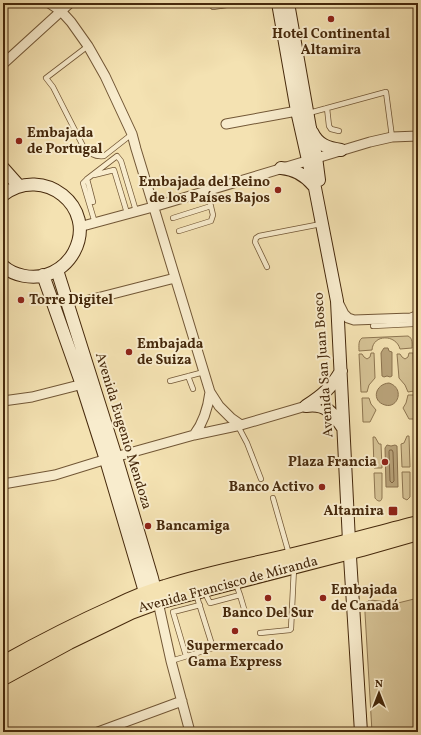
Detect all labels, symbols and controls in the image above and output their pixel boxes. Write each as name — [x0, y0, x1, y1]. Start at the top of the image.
marker: Hotel Continental Altamira — [326, 14, 336, 24]
place label: Hotel Continental Altamira — [272, 25, 390, 60]
place label: Embajada de Portugal — [27, 124, 103, 159]
marker: Embajada de Portugal — [14, 136, 24, 146]
place label: Embajada del Reino de los Países Bajos — [139, 173, 270, 208]
marker: Embajada del Reino de los Países Bajos — [273, 185, 283, 195]
place label: Torre Digitel — [29, 291, 113, 310]
street label: Avenida San Juan Bosco — [309, 292, 339, 438]
marker: Torre Digitel — [16, 295, 26, 305]
place label: Embajada de Suiza — [137, 335, 204, 370]
marker: Embajada de Suiza — [124, 347, 134, 357]
street label: Avenida Eugenio Mendoza — [90, 350, 156, 512]
place label: Plaza Francia — [288, 453, 377, 472]
marker: Plaza Francia — [380, 457, 390, 467]
place label: Banco Activo — [229, 478, 314, 497]
marker: Banco Activo — [317, 482, 327, 492]
place label: Altamira — [324, 502, 384, 521]
marker: Altamira — [387, 505, 399, 517]
place label: Bancamiga — [156, 517, 230, 536]
marker: Bancamiga — [143, 521, 153, 531]
street label: Avenida Francisco de Miranda — [136, 552, 320, 618]
place label: Embajada de Canadá — [331, 581, 400, 616]
marker: Banco Del Sur — [263, 593, 273, 603]
marker: Embajada de Canadá — [318, 593, 328, 603]
place label: Banco Del Sur — [222, 604, 314, 623]
marker: Supermercado Gama Express — [230, 626, 240, 636]
place label: Supermercado Gama Express — [187, 637, 283, 672]
north arrow — [359, 673, 399, 713]
text: N — [375, 677, 383, 692]

